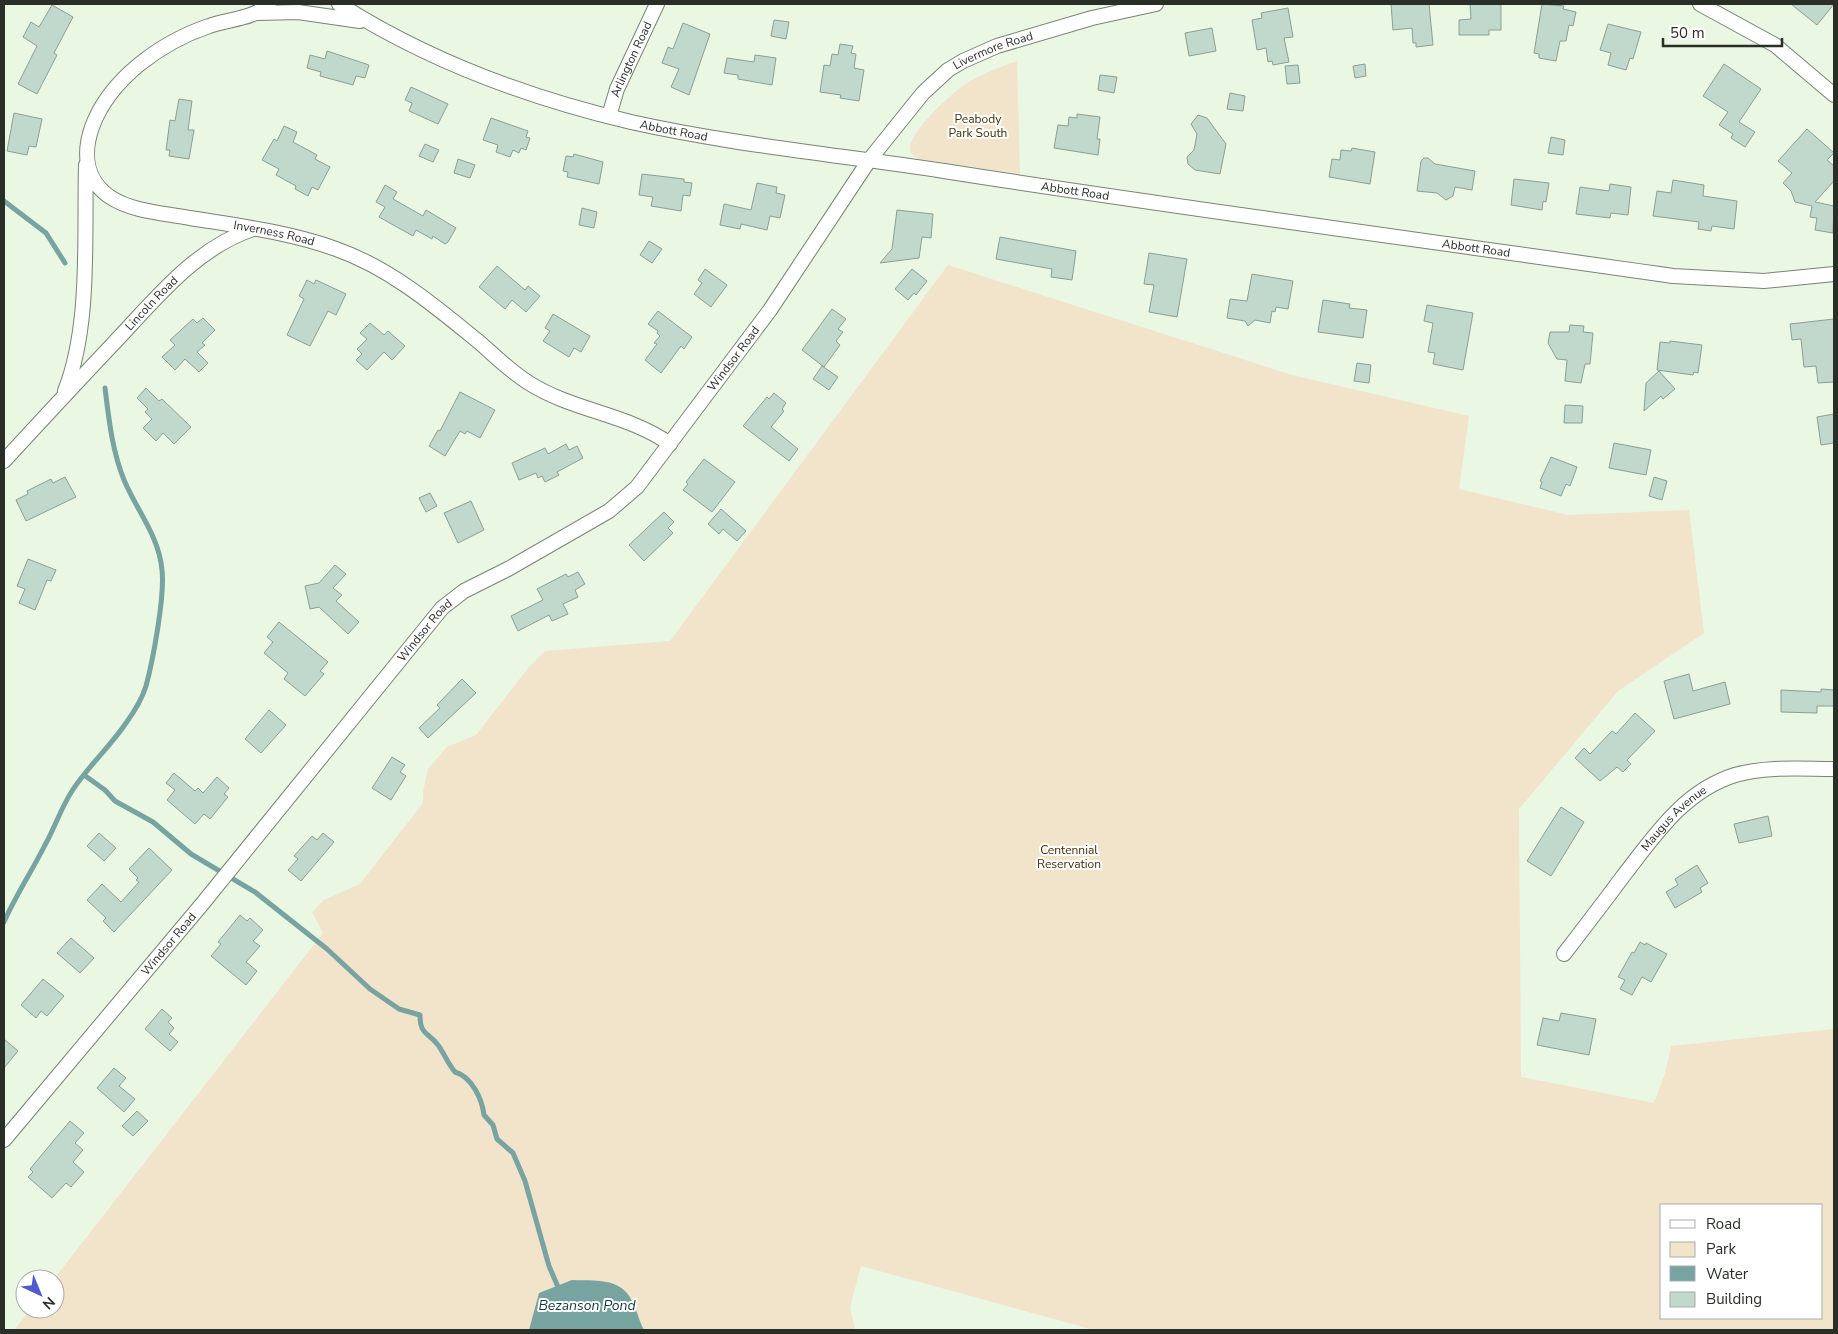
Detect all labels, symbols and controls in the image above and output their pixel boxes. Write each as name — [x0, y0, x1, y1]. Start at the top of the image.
scale bar — [1663, 15, 1782, 47]
street label: Arlington Road — [607, 19, 656, 99]
text: 50 m — [1670, 23, 1705, 43]
street label: Livermore Road — [950, 28, 1035, 73]
park label: Peabody Park South — [949, 111, 1007, 141]
street label: Abbott Road — [638, 116, 709, 145]
street label: Abbott Road — [1040, 178, 1110, 204]
street label: Inverness Road — [232, 217, 316, 250]
street label: Abbott Road — [1441, 235, 1511, 261]
street label: Lincoln Road — [121, 272, 181, 334]
street label: Windsor Road — [704, 323, 763, 395]
street label: Windsor Road — [394, 595, 455, 665]
street label: Maugus Avenue — [1637, 782, 1710, 854]
park label: Centennial Reservation — [1037, 842, 1101, 872]
street label: Windsor Road — [138, 909, 200, 979]
legend — [1660, 1204, 1823, 1319]
text: Road — [1706, 1214, 1741, 1234]
text: Park — [1706, 1239, 1736, 1259]
text: Water — [1706, 1264, 1749, 1284]
north arrow — [15, 1269, 65, 1319]
text: Building — [1706, 1289, 1762, 1309]
text: N — [38, 1293, 59, 1313]
water label: Bezanson Pond — [538, 1296, 636, 1315]

